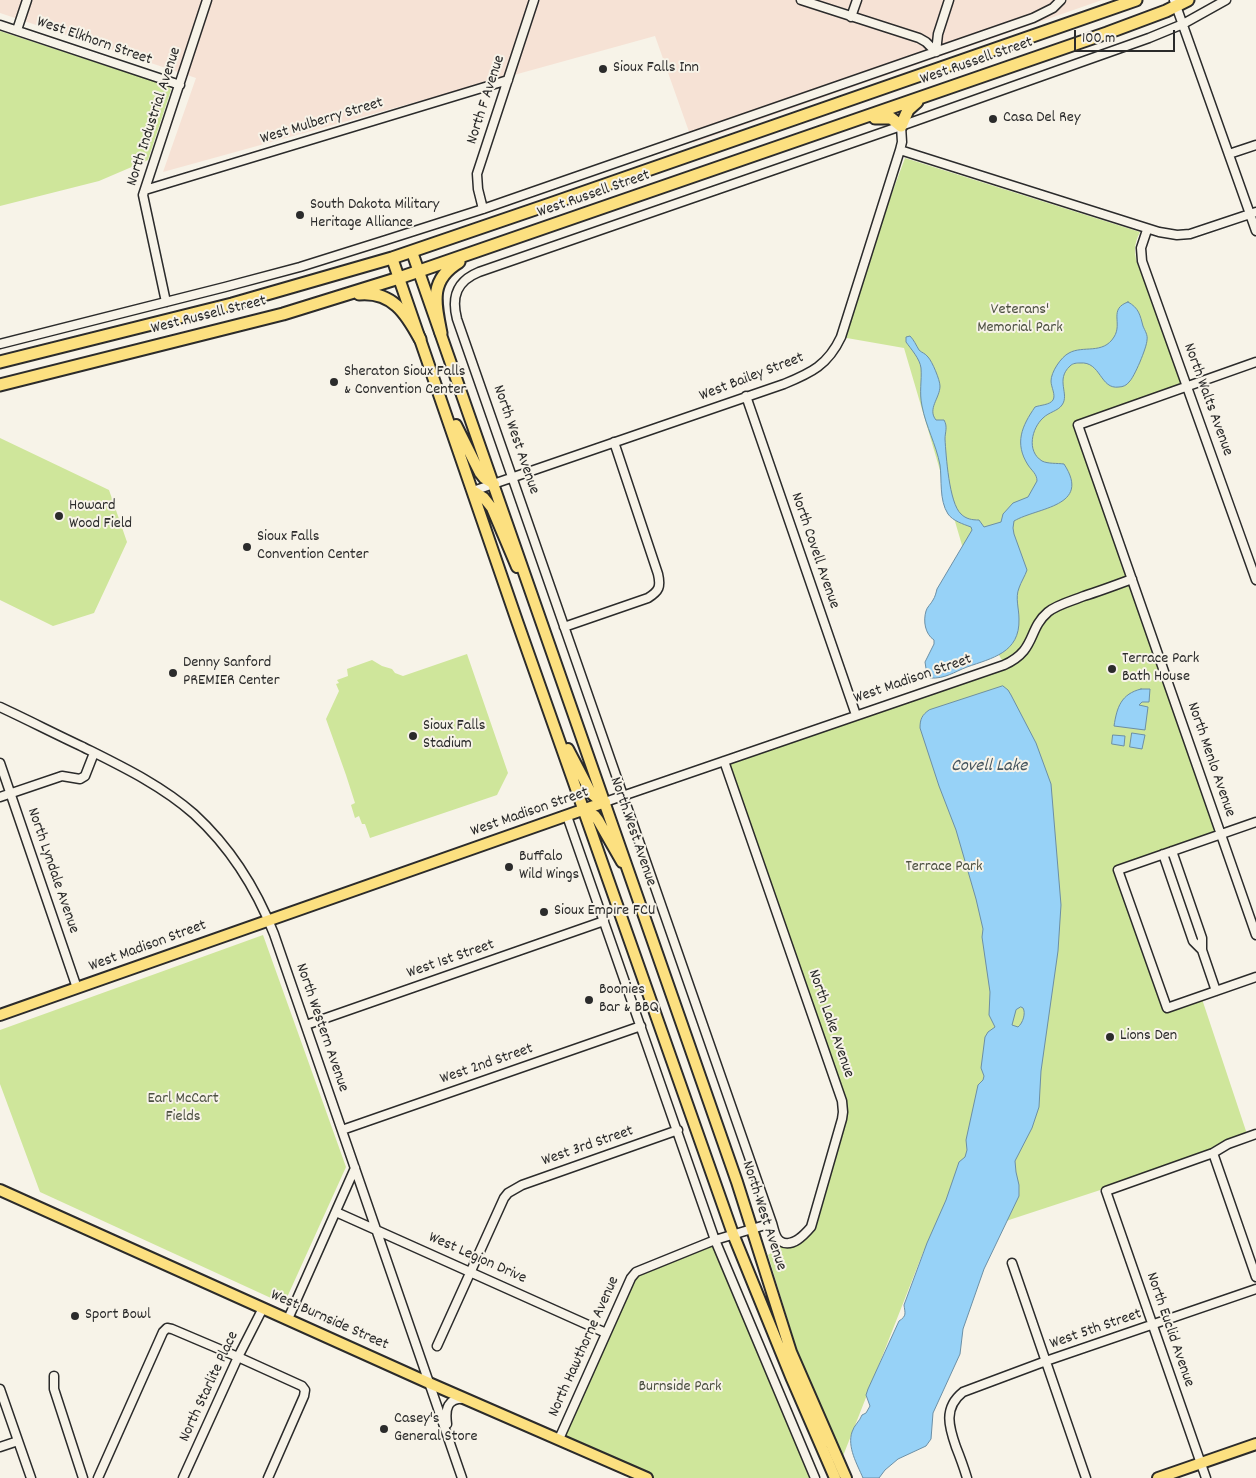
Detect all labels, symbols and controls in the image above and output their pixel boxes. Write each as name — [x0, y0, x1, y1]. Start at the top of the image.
street label: West Elkhorn Street — [34, 13, 154, 71]
scale bar — [1076, 20, 1177, 52]
text: 100 m — [1082, 28, 1115, 50]
street label: West Russell Street — [918, 34, 1036, 90]
street label: North Industrial Avenue — [123, 45, 187, 189]
street label: North F Avenue — [464, 53, 510, 147]
place label: Sioux Falls Inn — [613, 59, 699, 79]
marker: Sioux Falls Inn — [597, 63, 609, 75]
street label: West Mulberry Street — [258, 94, 386, 150]
place label: Casa Del Rey — [1003, 109, 1080, 129]
marker: Casa Del Rey — [987, 113, 999, 125]
street label: West Russell Street — [535, 167, 653, 223]
place label: South Dakota Military Heritage Alliance — [310, 196, 439, 234]
marker: South Dakota Military Heritage Alliance — [294, 209, 306, 221]
street label: West Russell Street — [149, 292, 269, 340]
park label: Veterans' Memorial Park — [977, 301, 1063, 339]
street label: North Walts Avenue — [1178, 341, 1236, 459]
street label: West Bailey Street — [697, 349, 807, 407]
place label: Sheraton Sioux Falls & Convention Center — [344, 363, 466, 401]
marker: Sheraton Sioux Falls & Convention Center — [328, 376, 340, 388]
street label: North West Avenue — [487, 383, 543, 497]
street label: North Covell Avenue — [785, 490, 843, 612]
place label: Howard Wood Field — [69, 497, 132, 535]
marker: Howard Wood Field — [53, 510, 65, 522]
place label: Sioux Falls Convention Center — [257, 528, 369, 566]
marker: Sioux Falls Convention Center — [241, 541, 253, 553]
place label: Terrace Park Bath House — [1122, 650, 1199, 688]
street label: West Madison Street — [851, 651, 975, 709]
place label: Denny Sanford PREMIER Center — [183, 654, 280, 692]
marker: Terrace Park Bath House — [1106, 663, 1118, 675]
marker: Denny Sanford PREMIER Center — [167, 667, 179, 679]
street label: North Menlo Avenue — [1181, 700, 1239, 820]
place label: Sioux Falls Stadium — [423, 717, 486, 755]
marker: Sioux Falls Stadium — [407, 730, 419, 742]
water label: Covell Lake — [951, 757, 1027, 779]
street label: North West Avenue — [604, 775, 660, 889]
street label: West Madison Street — [468, 784, 592, 842]
street label: North Lyndale Avenue — [22, 806, 82, 936]
place label: Buffalo Wild Wings — [519, 848, 579, 886]
park label: Terrace Park — [905, 858, 983, 878]
marker: Buffalo Wild Wings — [503, 861, 515, 873]
place label: Sioux Empire FCU — [554, 902, 656, 922]
marker: Sioux Empire FCU — [538, 906, 550, 918]
street label: West Madison Street — [87, 917, 209, 977]
street label: West 1st Street — [405, 936, 497, 984]
street label: North Western Avenue — [290, 961, 352, 1095]
street label: North Lake Avenue — [803, 967, 857, 1081]
place label: Boonies Bar & BBQ — [599, 981, 659, 1019]
marker: Boonies Bar & BBQ — [583, 994, 595, 1006]
place label: Lions Den — [1120, 1027, 1177, 1047]
marker: Lions Den — [1104, 1031, 1116, 1043]
street label: West 2nd Street — [438, 1040, 536, 1090]
park label: Earl McCart Fields — [147, 1090, 219, 1128]
street label: West 3rd Street — [540, 1122, 636, 1172]
street label: North West Avenue — [736, 1159, 790, 1273]
street label: West Legion Drive — [425, 1229, 529, 1289]
street label: North Euclid Avenue — [1140, 1270, 1198, 1390]
street label: North Hawthorne Avenue — [545, 1274, 625, 1420]
street label: West Burnside Street — [267, 1286, 391, 1356]
street label: West 5th Street — [1048, 1305, 1144, 1355]
place label: Sport Bowl — [85, 1306, 151, 1326]
marker: Sport Bowl — [69, 1310, 81, 1322]
street label: North Starlite Place — [176, 1329, 244, 1445]
park label: Burnside Park — [639, 1378, 721, 1398]
place label: Casey's General Store — [394, 1410, 478, 1448]
marker: Casey's General Store — [378, 1423, 390, 1435]

